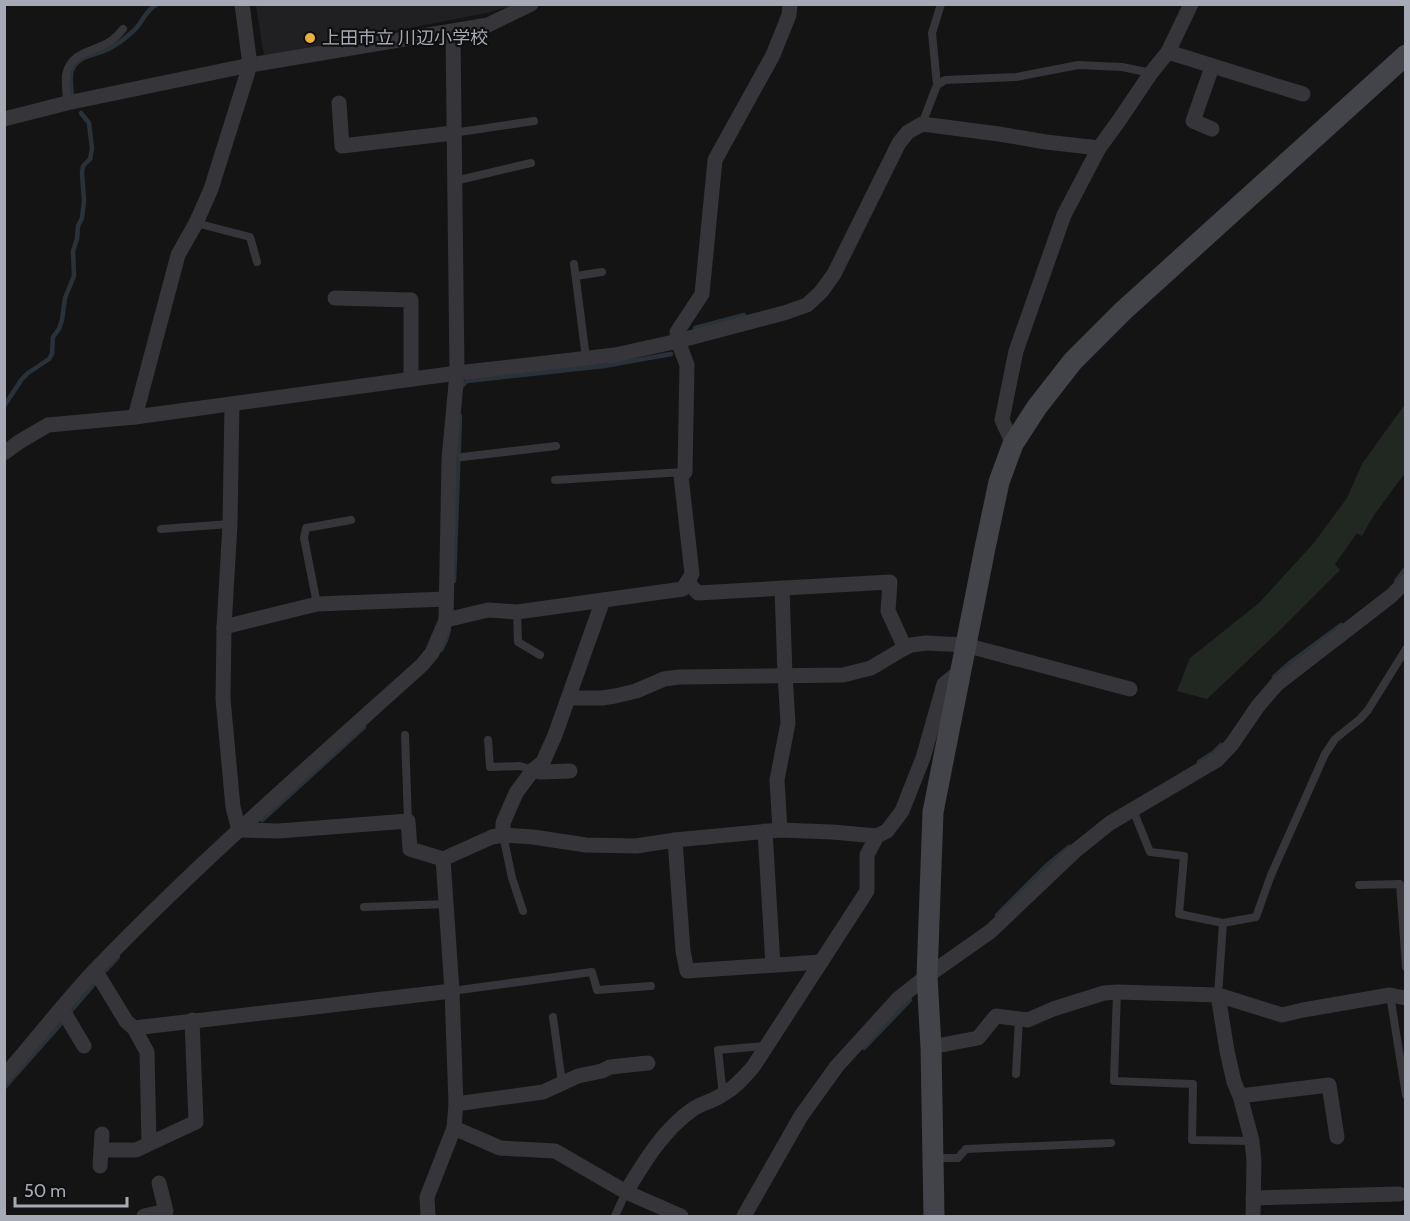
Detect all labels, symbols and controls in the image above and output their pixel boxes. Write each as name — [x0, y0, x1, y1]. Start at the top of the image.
place label: 上田市立 川辺小学校 — [322, 27, 488, 49]
marker: 上田市立 川辺小学校 — [303, 31, 317, 45]
scale bar — [15, 1170, 128, 1208]
text: 50 m — [24, 1180, 66, 1202]

